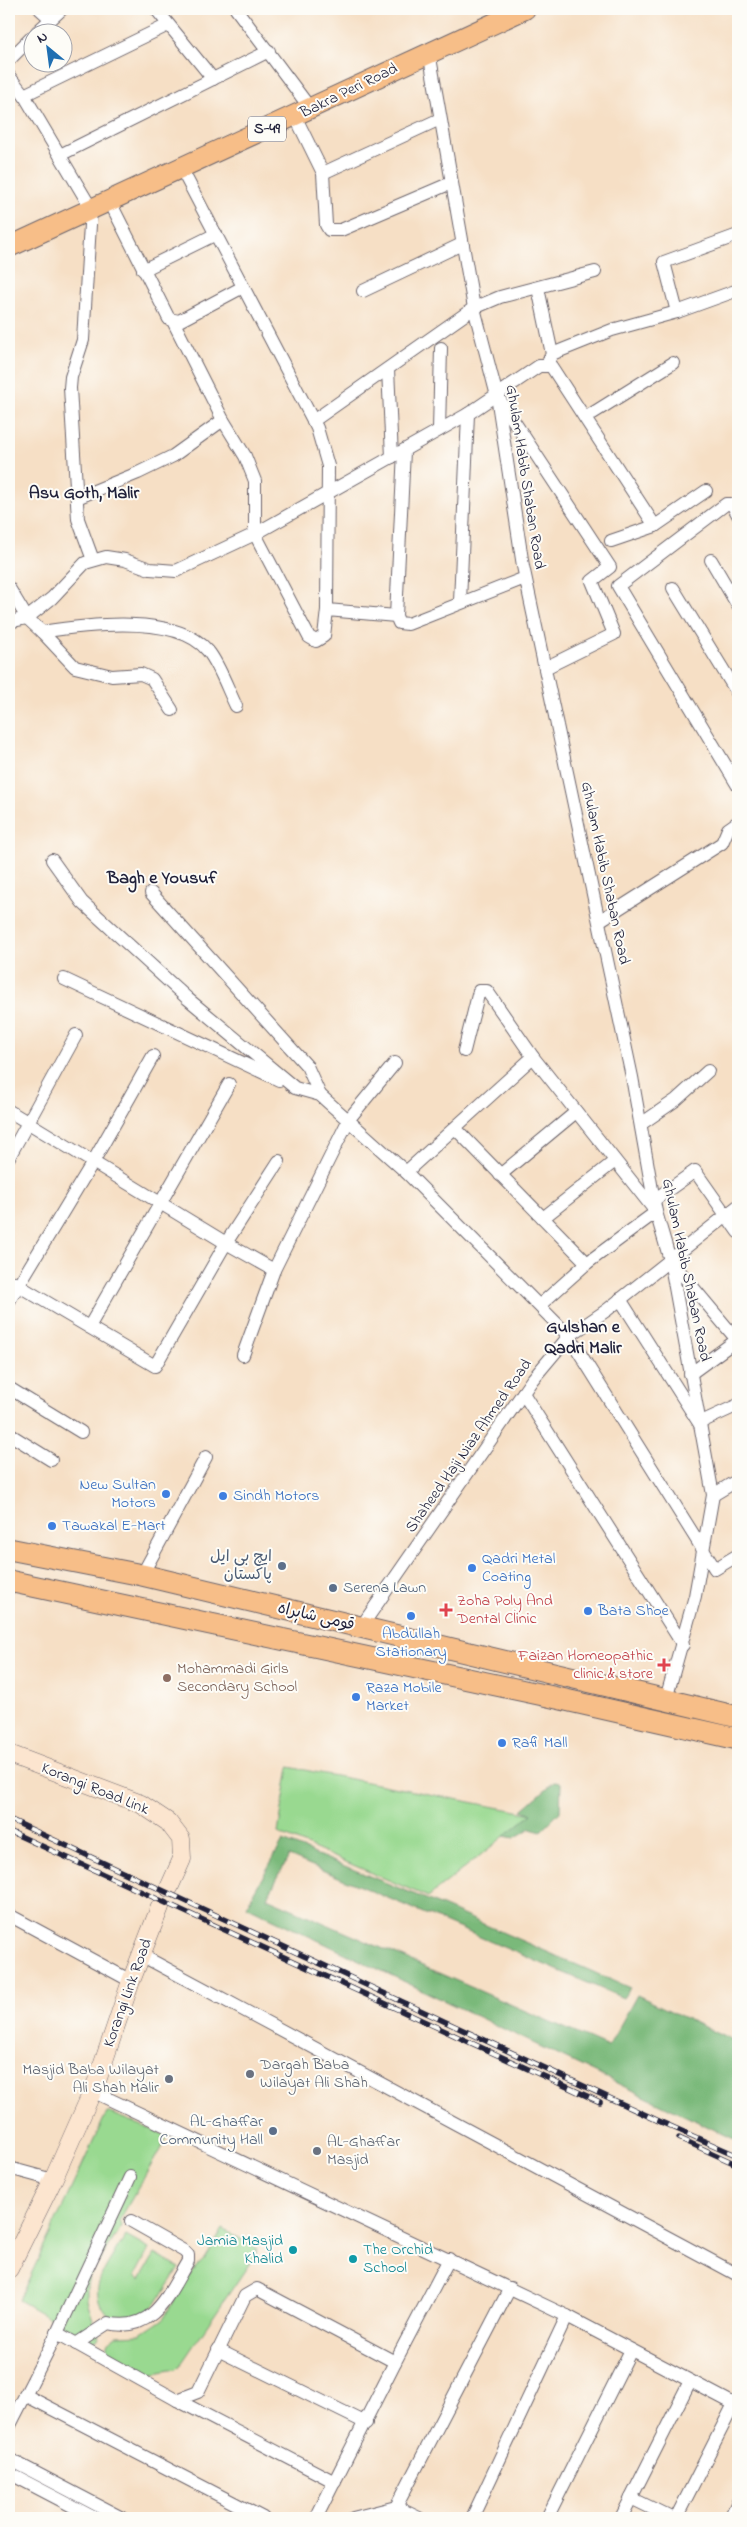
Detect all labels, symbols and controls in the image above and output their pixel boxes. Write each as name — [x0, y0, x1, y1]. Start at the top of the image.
north arrow — [22, 22, 72, 72]
text: N — [33, 26, 52, 49]
street label: Bakra Peri Road — [295, 57, 402, 125]
road number: S-49 — [248, 116, 286, 142]
street label: Ghulam Habib Shaban Road — [499, 383, 551, 571]
district label: Asu Goth, Malir — [29, 481, 140, 507]
street label: Ghulam Habib Shaban Road — [574, 779, 636, 967]
district label: Bagh e Yousuf — [106, 866, 218, 893]
street label: Ghulam Habib Shaban Road — [655, 1176, 717, 1364]
district label: Gulshan e Qadri Malir — [544, 1315, 622, 1362]
street label: Shaheed Haji Niaz Ahmed Road — [400, 1354, 538, 1538]
place label: New Sultan Motors — [80, 1473, 156, 1515]
place label: Sindh Motors — [233, 1484, 319, 1508]
marker: New Sultan Motors — [160, 1488, 172, 1500]
marker: Sindh Motors — [217, 1490, 229, 1502]
place label: Tawakal E-Mart — [62, 1514, 166, 1538]
marker: Tawakal E-Mart — [46, 1520, 58, 1532]
place label: ایچ بی ایل پاکستان — [210, 1545, 272, 1587]
place label: Qadri Metal Coating — [482, 1547, 556, 1589]
marker: ایچ بی ایل پاکستان — [276, 1560, 288, 1572]
marker: Qadri Metal Coating — [466, 1562, 478, 1574]
place label: Serena Lawn — [343, 1576, 426, 1600]
marker: Serena Lawn — [327, 1582, 339, 1594]
place label: Zoha Poly And Dental Clinic — [456, 1589, 553, 1631]
street label: قومی شاہراہ — [275, 1596, 357, 1638]
place label: Bata Shoe — [597, 1599, 670, 1623]
marker: Zoha Poly And Dental Clinic — [439, 1603, 453, 1617]
marker: Bata Shoe — [582, 1605, 594, 1617]
marker: Abdullah Stationary — [405, 1610, 417, 1622]
place label: Abdullah Stationary — [375, 1622, 447, 1664]
place label: Faizan Homeopathic clinic & store — [517, 1644, 654, 1686]
place label: Mohammadi Girls Secondary School — [177, 1657, 297, 1699]
marker: Faizan Homeopathic clinic & store — [657, 1658, 671, 1672]
marker: Mohammadi Girls Secondary School — [161, 1672, 173, 1684]
place label: Raza Mobile Market — [366, 1676, 442, 1718]
marker: Raza Mobile Market — [350, 1691, 362, 1703]
place label: Rafi Mall — [512, 1731, 568, 1755]
marker: Rafi Mall — [496, 1737, 508, 1749]
street label: Korangi Road Link — [38, 1756, 153, 1822]
street label: Korangi Link Road — [97, 1935, 159, 2051]
place label: Dargah Baba Wilayat Ali Shah — [259, 2053, 368, 2095]
place label: Masjid Baba Wilayat Ali Shah Malir — [23, 2058, 160, 2100]
marker: Dargah Baba Wilayat Ali Shah — [244, 2068, 256, 2080]
marker: Masjid Baba Wilayat Ali Shah Malir — [163, 2073, 175, 2085]
place label: AL-Ghaffar Community Hall — [160, 2110, 263, 2152]
marker: AL-Ghaffar Community Hall — [267, 2125, 279, 2137]
place label: AL-Ghaffar Masjid — [327, 2130, 400, 2172]
marker: AL-Ghaffar Masjid — [311, 2145, 323, 2157]
place label: Jamia Masjid Khalid — [197, 2229, 283, 2271]
place label: The Orchid School — [363, 2238, 433, 2280]
marker: Jamia Masjid Khalid — [287, 2244, 299, 2256]
marker: The Orchid School — [347, 2253, 359, 2265]

